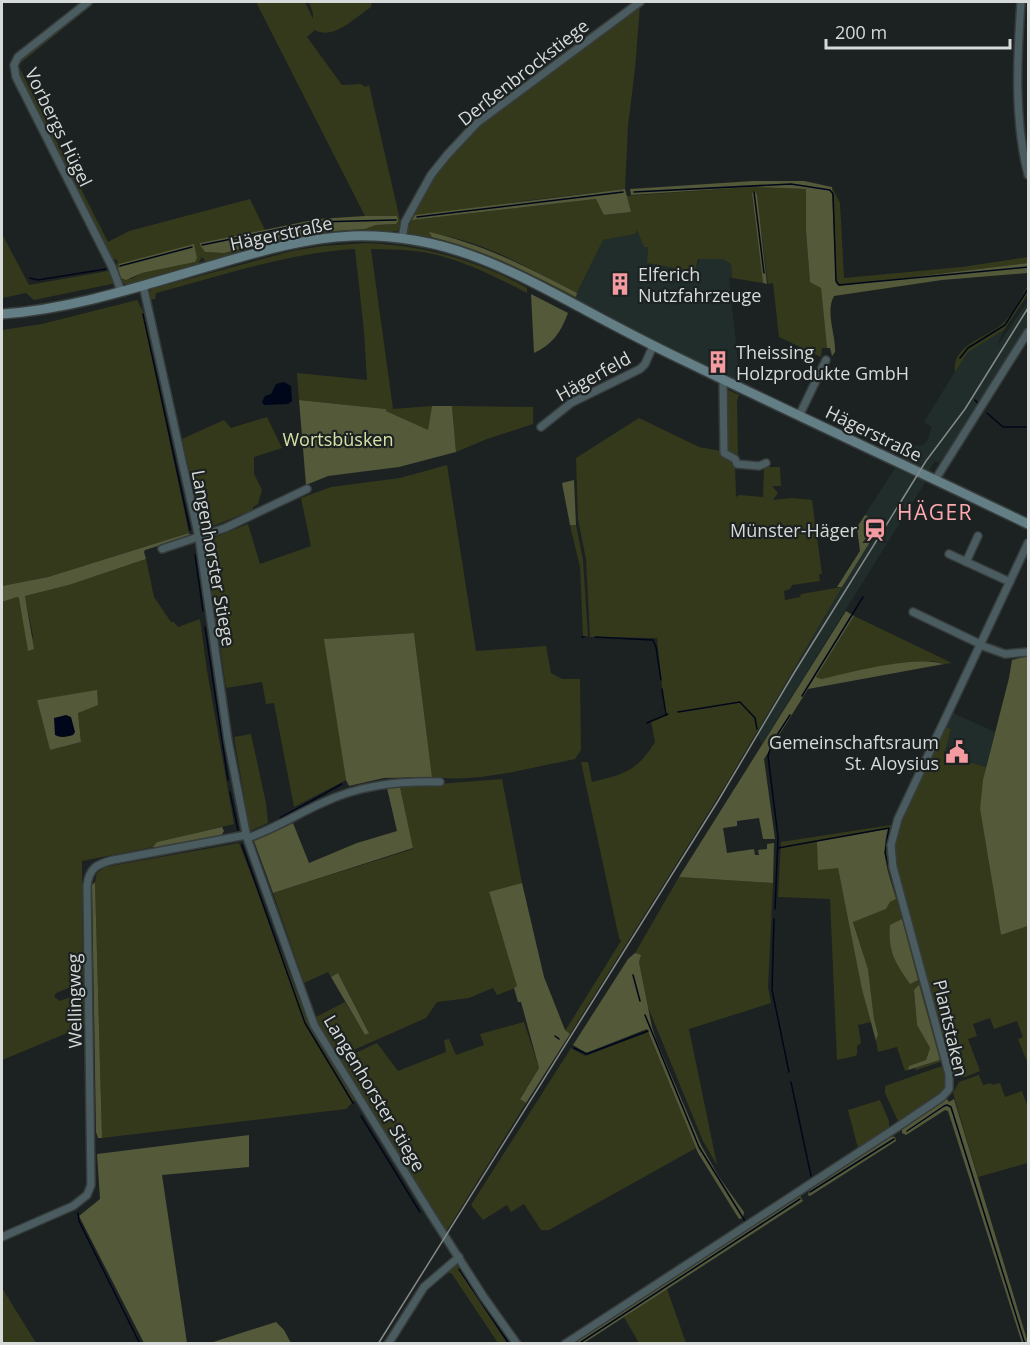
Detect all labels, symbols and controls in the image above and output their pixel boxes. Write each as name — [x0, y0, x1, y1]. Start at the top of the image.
scale bar — [826, 12, 1010, 50]
street label: Derßenbrockstiege — [453, 13, 593, 131]
text: 200 m — [835, 20, 887, 44]
street label: Vorbergs Hügel — [20, 64, 98, 190]
street label: Hägerstraße — [228, 210, 334, 256]
place label: Elferich Nutzfahrzeuge — [638, 262, 761, 307]
building icon: Elferich Nutzfahrzeuge — [607, 271, 633, 297]
place label: Theissing Holzprodukte GmbH — [736, 340, 909, 385]
street label: Hägerfeld — [551, 346, 635, 406]
building icon: Theissing Holzprodukte GmbH — [705, 349, 731, 375]
street label: Hägerstraße — [822, 399, 926, 467]
park label: Wortsbüsken — [282, 427, 394, 451]
street label: Langenhorster Stiege — [187, 468, 241, 648]
district label: HÄGER — [897, 498, 973, 526]
station icon: Münster-Häger — [862, 517, 888, 543]
place label: Münster-Häger — [730, 518, 858, 542]
place label: Gemeinschaftsraum St. Aloysius — [769, 730, 939, 775]
public building icon: Gemeinschaftsraum St. Aloysius — [944, 739, 970, 765]
street label: Wellingweg — [61, 953, 87, 1049]
street label: Plantstaken — [928, 977, 974, 1079]
street label: Langenhorster Stiege — [319, 1010, 431, 1176]

